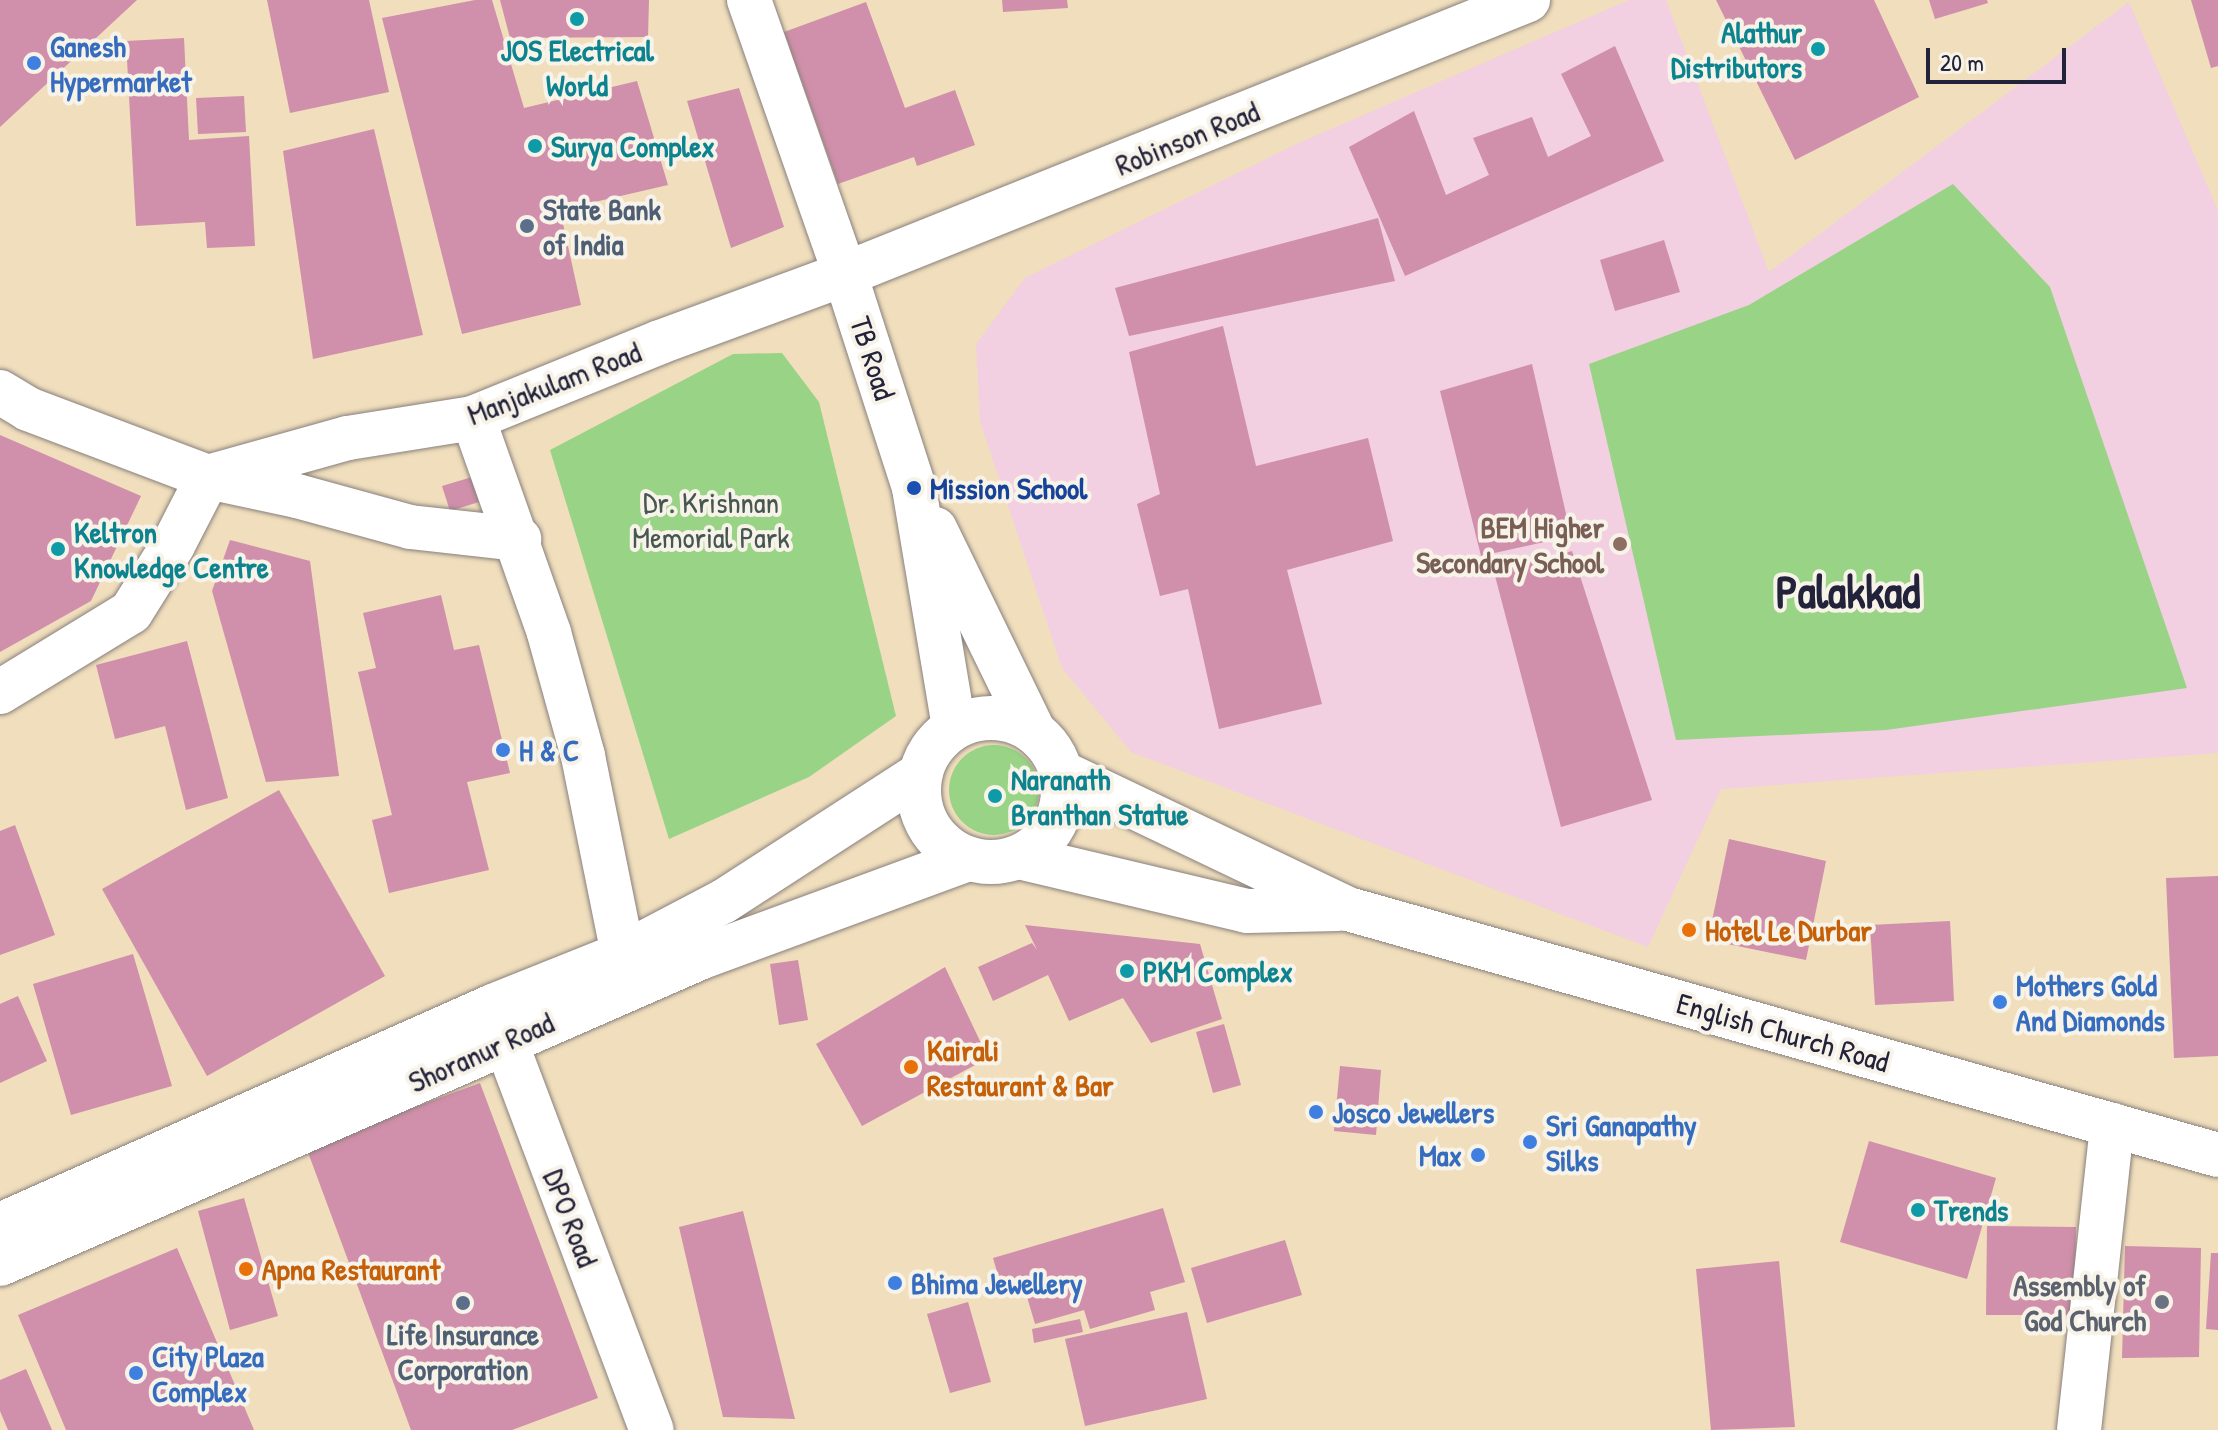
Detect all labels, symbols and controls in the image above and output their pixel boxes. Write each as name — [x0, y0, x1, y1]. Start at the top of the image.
marker: JOS Electrical World — [568, 10, 586, 28]
place label: Alathur Distributors — [1671, 14, 1802, 84]
place label: Ganesh Hypermarket — [50, 28, 191, 98]
place label: JOS Electrical World — [500, 32, 654, 102]
scale bar — [1930, 32, 2070, 82]
marker: Alathur Distributors — [1809, 40, 1827, 58]
text: 20 m — [1940, 46, 1984, 78]
marker: Ganesh Hypermarket — [25, 54, 43, 72]
street label: Robinson Road — [1110, 93, 1264, 183]
place label: Surya Complex — [551, 128, 715, 164]
marker: Surya Complex — [526, 137, 544, 155]
place label: State Bank of India — [543, 191, 661, 262]
marker: State Bank of India — [518, 217, 536, 235]
street label: TB Road — [843, 312, 903, 404]
street label: Manjakulam Road — [462, 333, 646, 433]
place label: Mission School — [930, 470, 1087, 506]
marker: Mission School — [905, 479, 923, 497]
park label: Dr. Krishnan Memorial Park — [632, 484, 790, 554]
place label: BEM Higher Secondary School — [1416, 509, 1604, 580]
place label: Keltron Knowledge Centre — [74, 514, 269, 584]
marker: BEM Higher Secondary School — [1611, 535, 1629, 553]
marker: Keltron Knowledge Centre — [49, 540, 67, 558]
district label: Palakkad — [1776, 563, 1920, 619]
place label: H & C — [519, 732, 579, 768]
marker: H & C — [494, 741, 512, 759]
place label: Naranath Branthan Statue — [1011, 761, 1188, 832]
marker: Naranath Branthan Statue — [986, 787, 1004, 805]
place label: Hotel Le Durbar — [1705, 912, 1872, 948]
marker: Hotel Le Durbar — [1680, 921, 1698, 939]
place label: PKM Complex — [1143, 953, 1293, 989]
marker: PKM Complex — [1118, 962, 1136, 980]
place label: Mothers Gold And Diamonds — [2016, 967, 2165, 1038]
street label: English Church Road — [1673, 985, 1893, 1079]
marker: Mothers Gold And Diamonds — [1991, 993, 2009, 1011]
street label: Shoranur Road — [403, 1004, 559, 1100]
place label: Kairali Restaurant & Bar — [927, 1032, 1114, 1102]
marker: Kairali Restaurant & Bar — [902, 1058, 920, 1076]
place label: Josco Jewellers — [1332, 1094, 1494, 1130]
marker: Josco Jewellers — [1307, 1103, 1325, 1121]
place label: Sri Ganapathy Silks — [1546, 1107, 1697, 1178]
marker: Sri Ganapathy Silks — [1521, 1133, 1539, 1151]
place label: Max — [1419, 1137, 1462, 1173]
marker: Max — [1469, 1146, 1487, 1164]
street label: DPO Road — [536, 1164, 606, 1272]
place label: Trends — [1934, 1192, 2008, 1228]
marker: Trends — [1909, 1201, 1927, 1219]
place label: Apna Restaurant — [262, 1251, 440, 1287]
marker: Apna Restaurant — [237, 1260, 255, 1278]
place label: Bhima Jewellery — [911, 1265, 1083, 1301]
place label: Assembly of God Church — [2013, 1267, 2146, 1338]
marker: Bhima Jewellery — [886, 1274, 904, 1292]
marker: Assembly of God Church — [2153, 1293, 2171, 1311]
marker: Life Insurance Corporation — [454, 1294, 472, 1312]
place label: Life Insurance Corporation — [387, 1316, 539, 1386]
place label: City Plaza Complex — [152, 1338, 264, 1408]
marker: City Plaza Complex — [127, 1364, 145, 1382]

